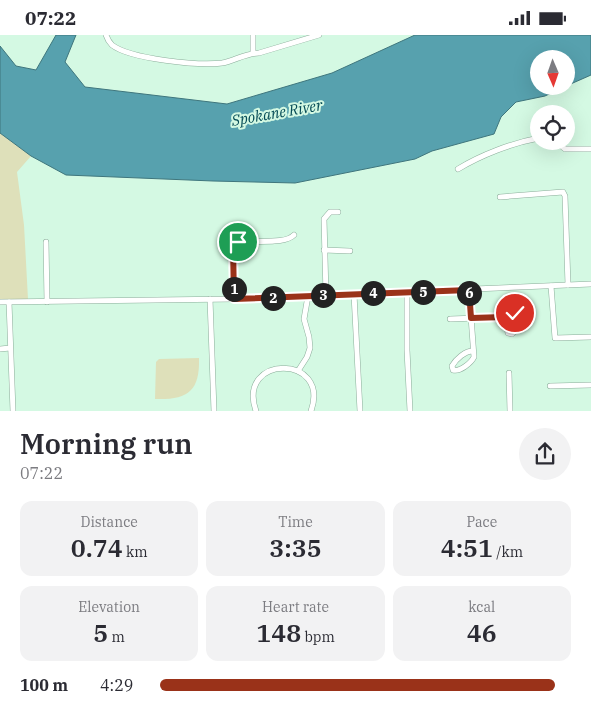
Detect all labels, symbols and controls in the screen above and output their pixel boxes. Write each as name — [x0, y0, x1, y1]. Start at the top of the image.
text: 07:22 — [25, 6, 76, 30]
north arrow — [530, 50, 575, 95]
map controls — [530, 50, 575, 150]
water label: Spokane River — [229, 95, 324, 130]
button: locate — [530, 105, 575, 150]
pin — [217, 221, 259, 263]
icon: arrive — [224, 228, 252, 256]
pin: 1 — [222, 277, 246, 301]
pin: 5 — [410, 279, 436, 305]
text: 1 — [230, 280, 239, 298]
pin: 4 — [360, 281, 386, 305]
pin: 6 — [456, 281, 482, 305]
pin: 3 — [310, 283, 336, 307]
text: 5 — [419, 283, 428, 301]
text: 4 — [369, 284, 378, 302]
text: 6 — [465, 284, 474, 302]
pin: 2 — [260, 285, 286, 311]
text: 3 — [319, 286, 328, 304]
text: 2 — [269, 289, 278, 307]
pin — [494, 292, 536, 334]
icon: check — [501, 299, 529, 327]
text: Morning run — [20, 425, 193, 462]
button: share — [519, 428, 571, 480]
text: 07:22 — [20, 463, 63, 483]
text: Distance — [81, 513, 138, 531]
text: Time — [278, 513, 313, 531]
text: Pace — [466, 513, 497, 531]
text: 0.74 — [71, 531, 123, 564]
text: 3:35 — [269, 531, 322, 564]
text: 4:51 — [441, 531, 493, 564]
text: km — [123, 543, 148, 561]
text: /km — [493, 543, 523, 561]
text: Elevation — [78, 598, 140, 616]
text: Heart rate — [262, 598, 329, 616]
text: kcal — [468, 598, 495, 616]
text: 5 — [93, 616, 108, 649]
text: 148 — [256, 616, 301, 649]
text: 46 — [467, 616, 497, 649]
text: m — [108, 628, 125, 646]
text: bpm — [301, 628, 335, 646]
text: 100 m — [20, 675, 68, 695]
text: 4:29 — [100, 675, 133, 695]

